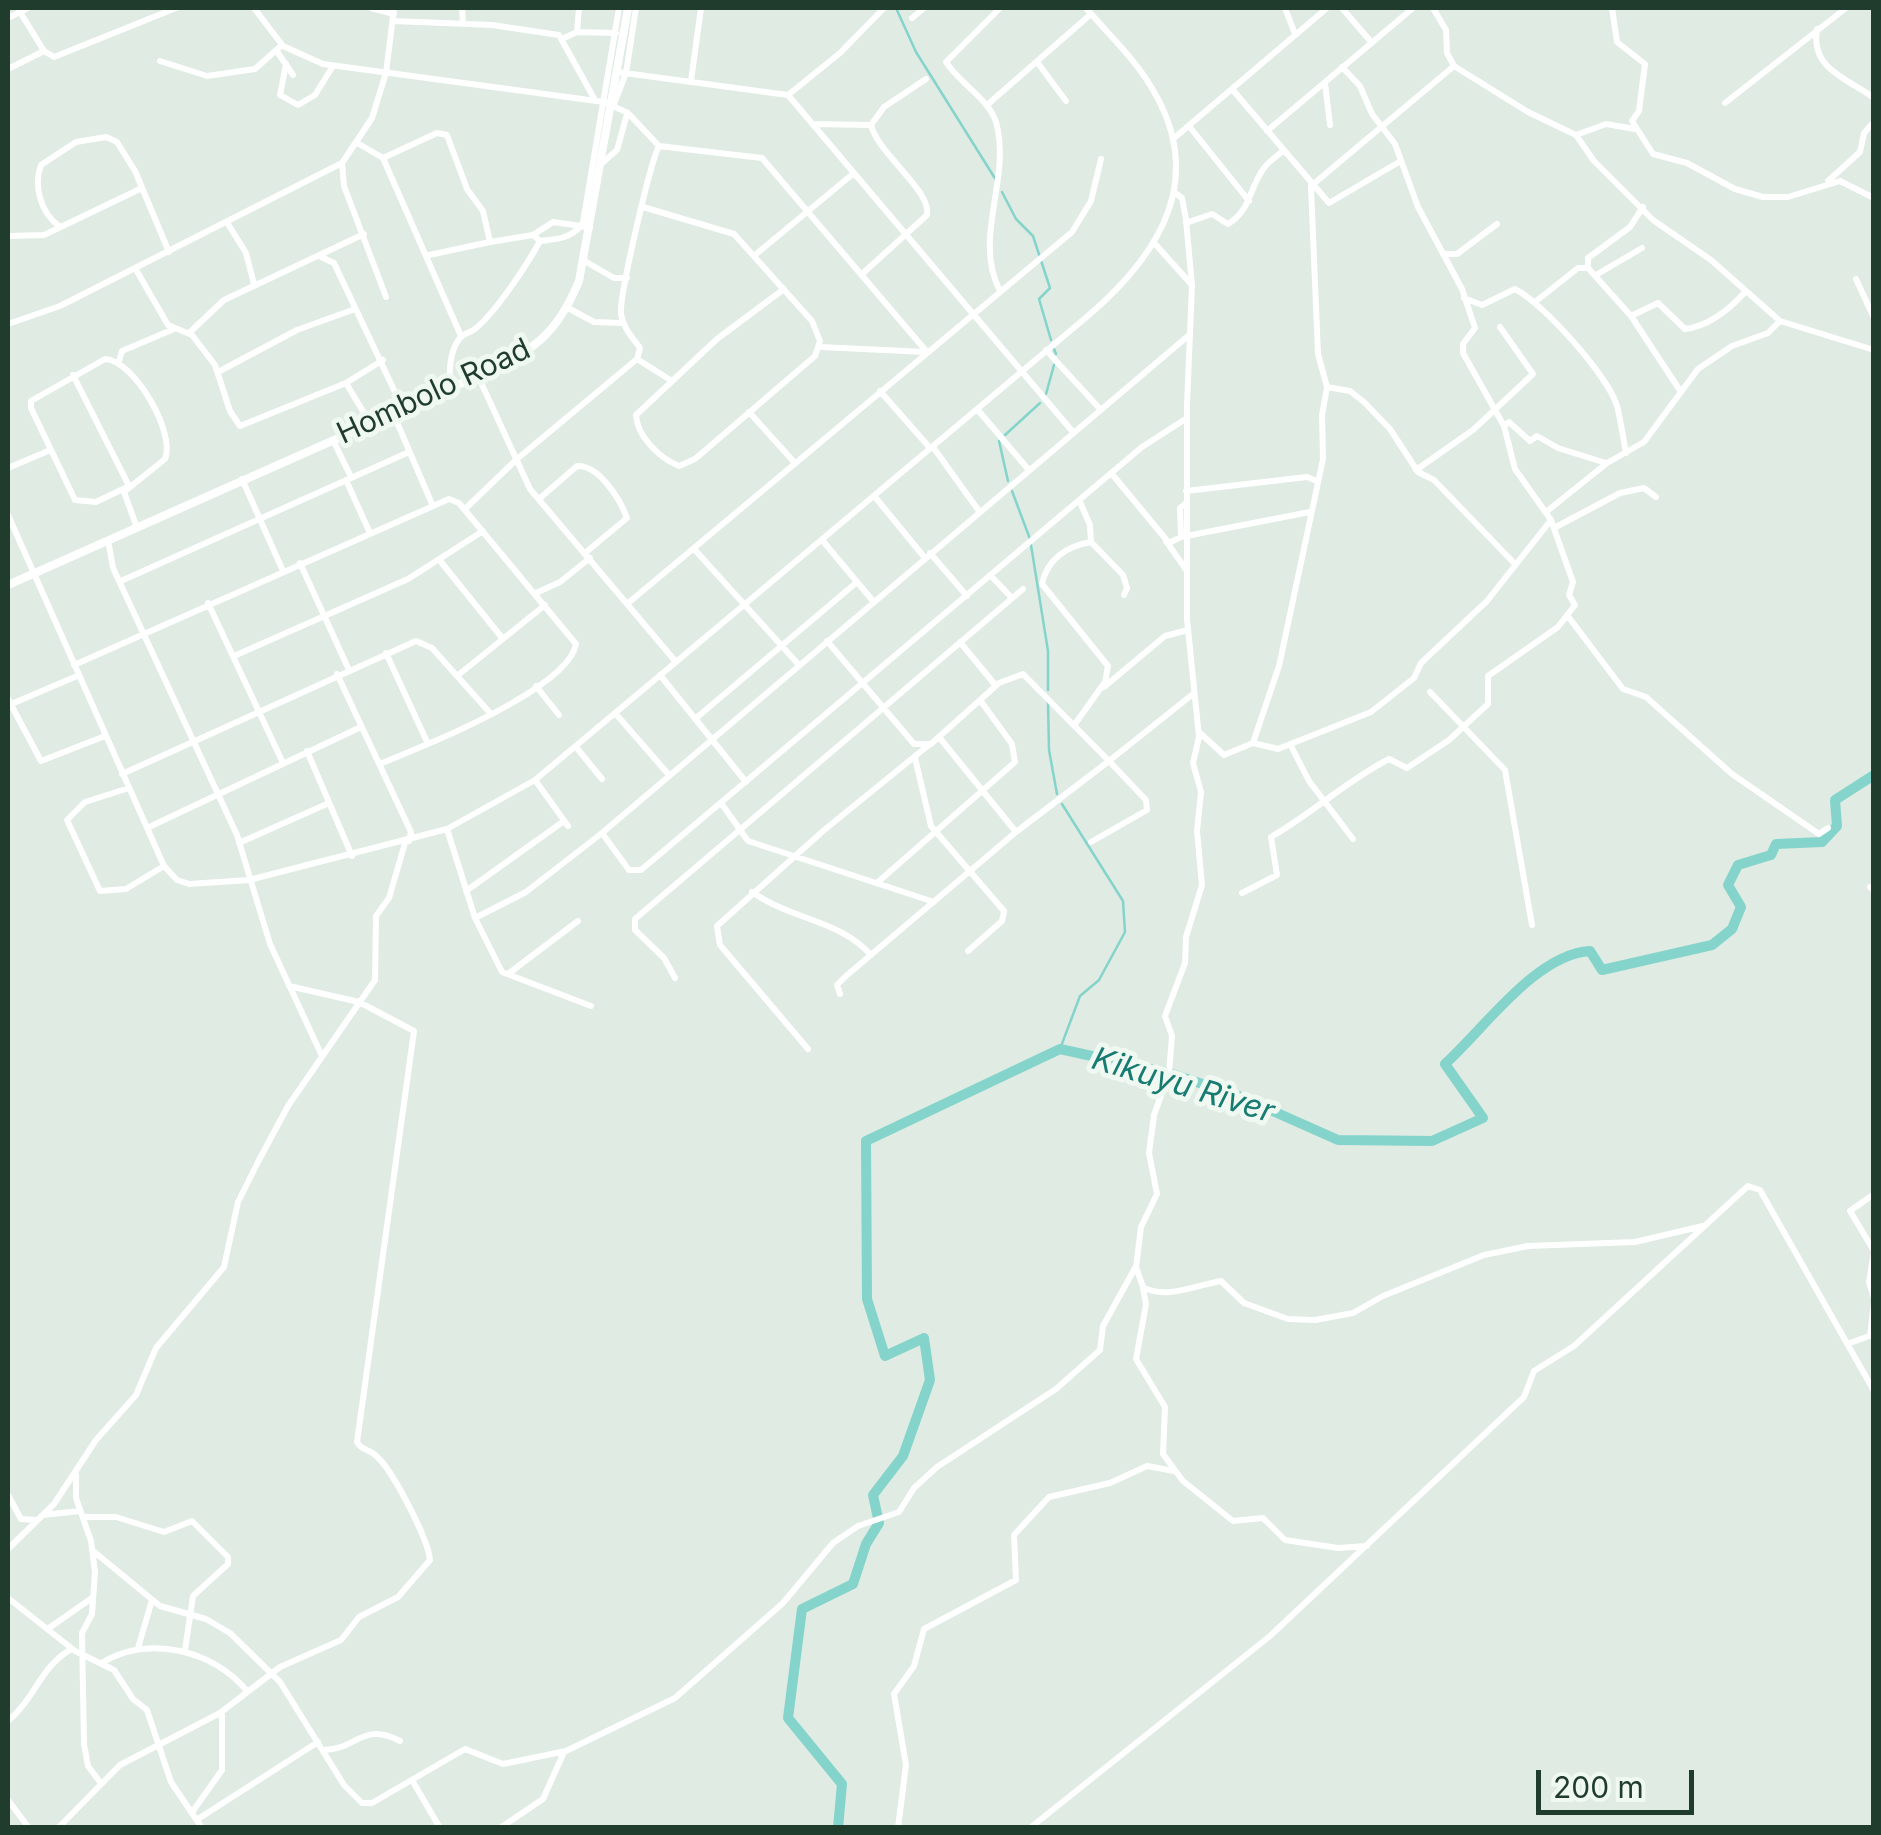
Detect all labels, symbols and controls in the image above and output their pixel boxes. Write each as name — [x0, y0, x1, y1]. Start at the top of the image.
street label: Hombolo Road — [332, 332, 536, 452]
water label: Kikuyu River — [1087, 1040, 1279, 1132]
scale bar — [1541, 1750, 1698, 1812]
text: 200 m — [1553, 1769, 1644, 1805]

